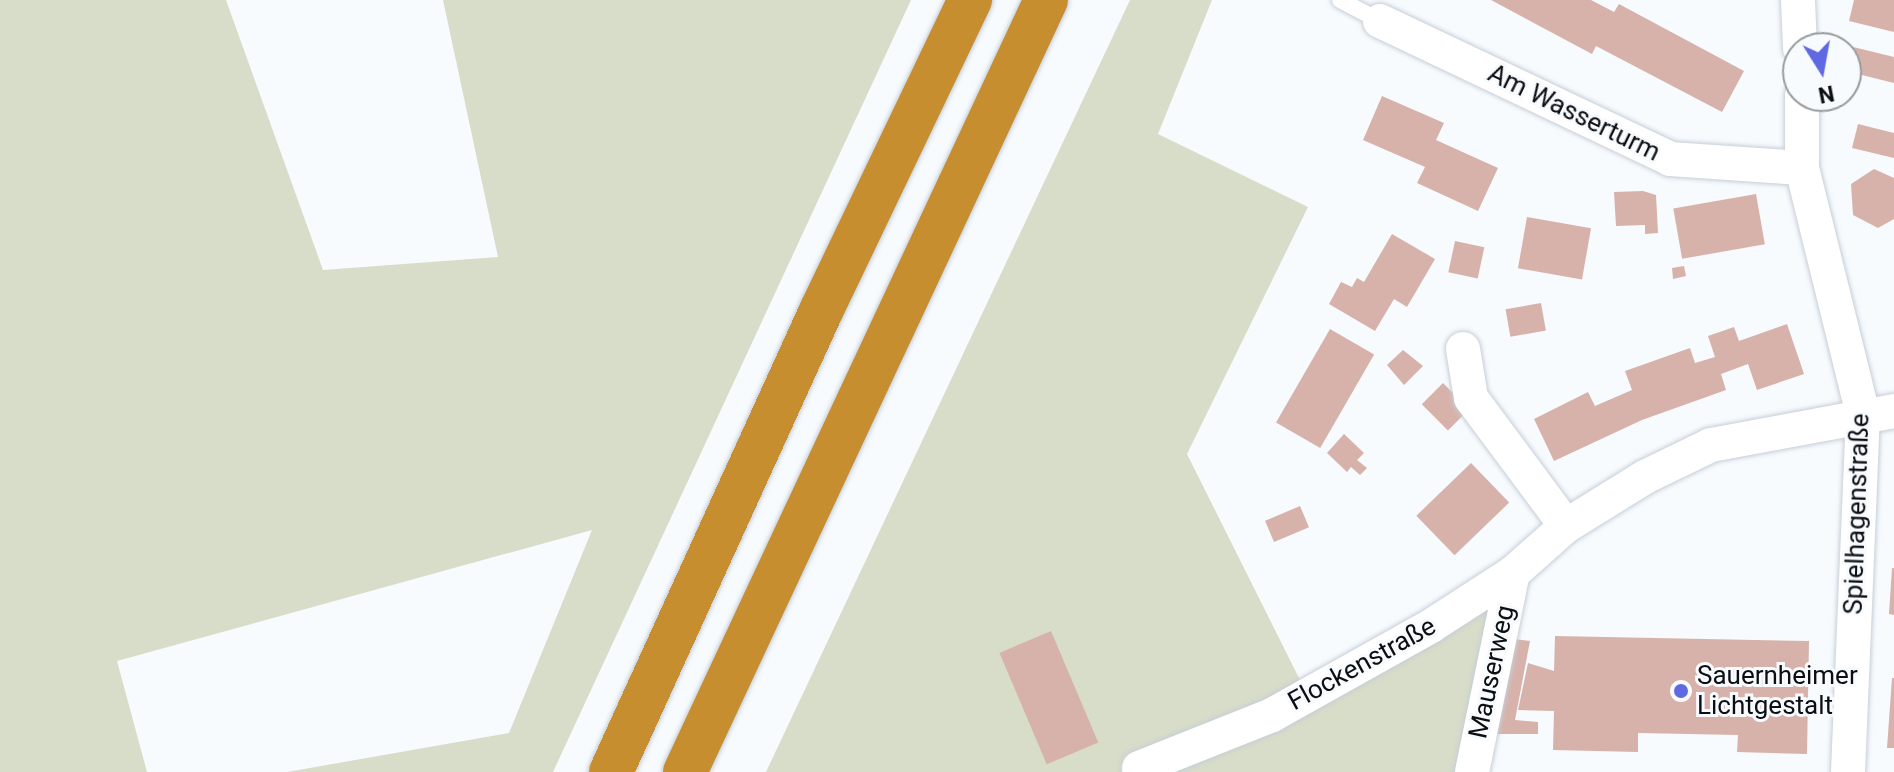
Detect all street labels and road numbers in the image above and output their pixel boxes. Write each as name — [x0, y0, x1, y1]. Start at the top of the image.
street label: Am Wasserturm — [1483, 58, 1665, 168]
street label: Spielhagenstraße — [1838, 413, 1876, 615]
street label: Mauserweg — [1463, 603, 1521, 741]
street label: Flockenstraße — [1283, 611, 1441, 717]

